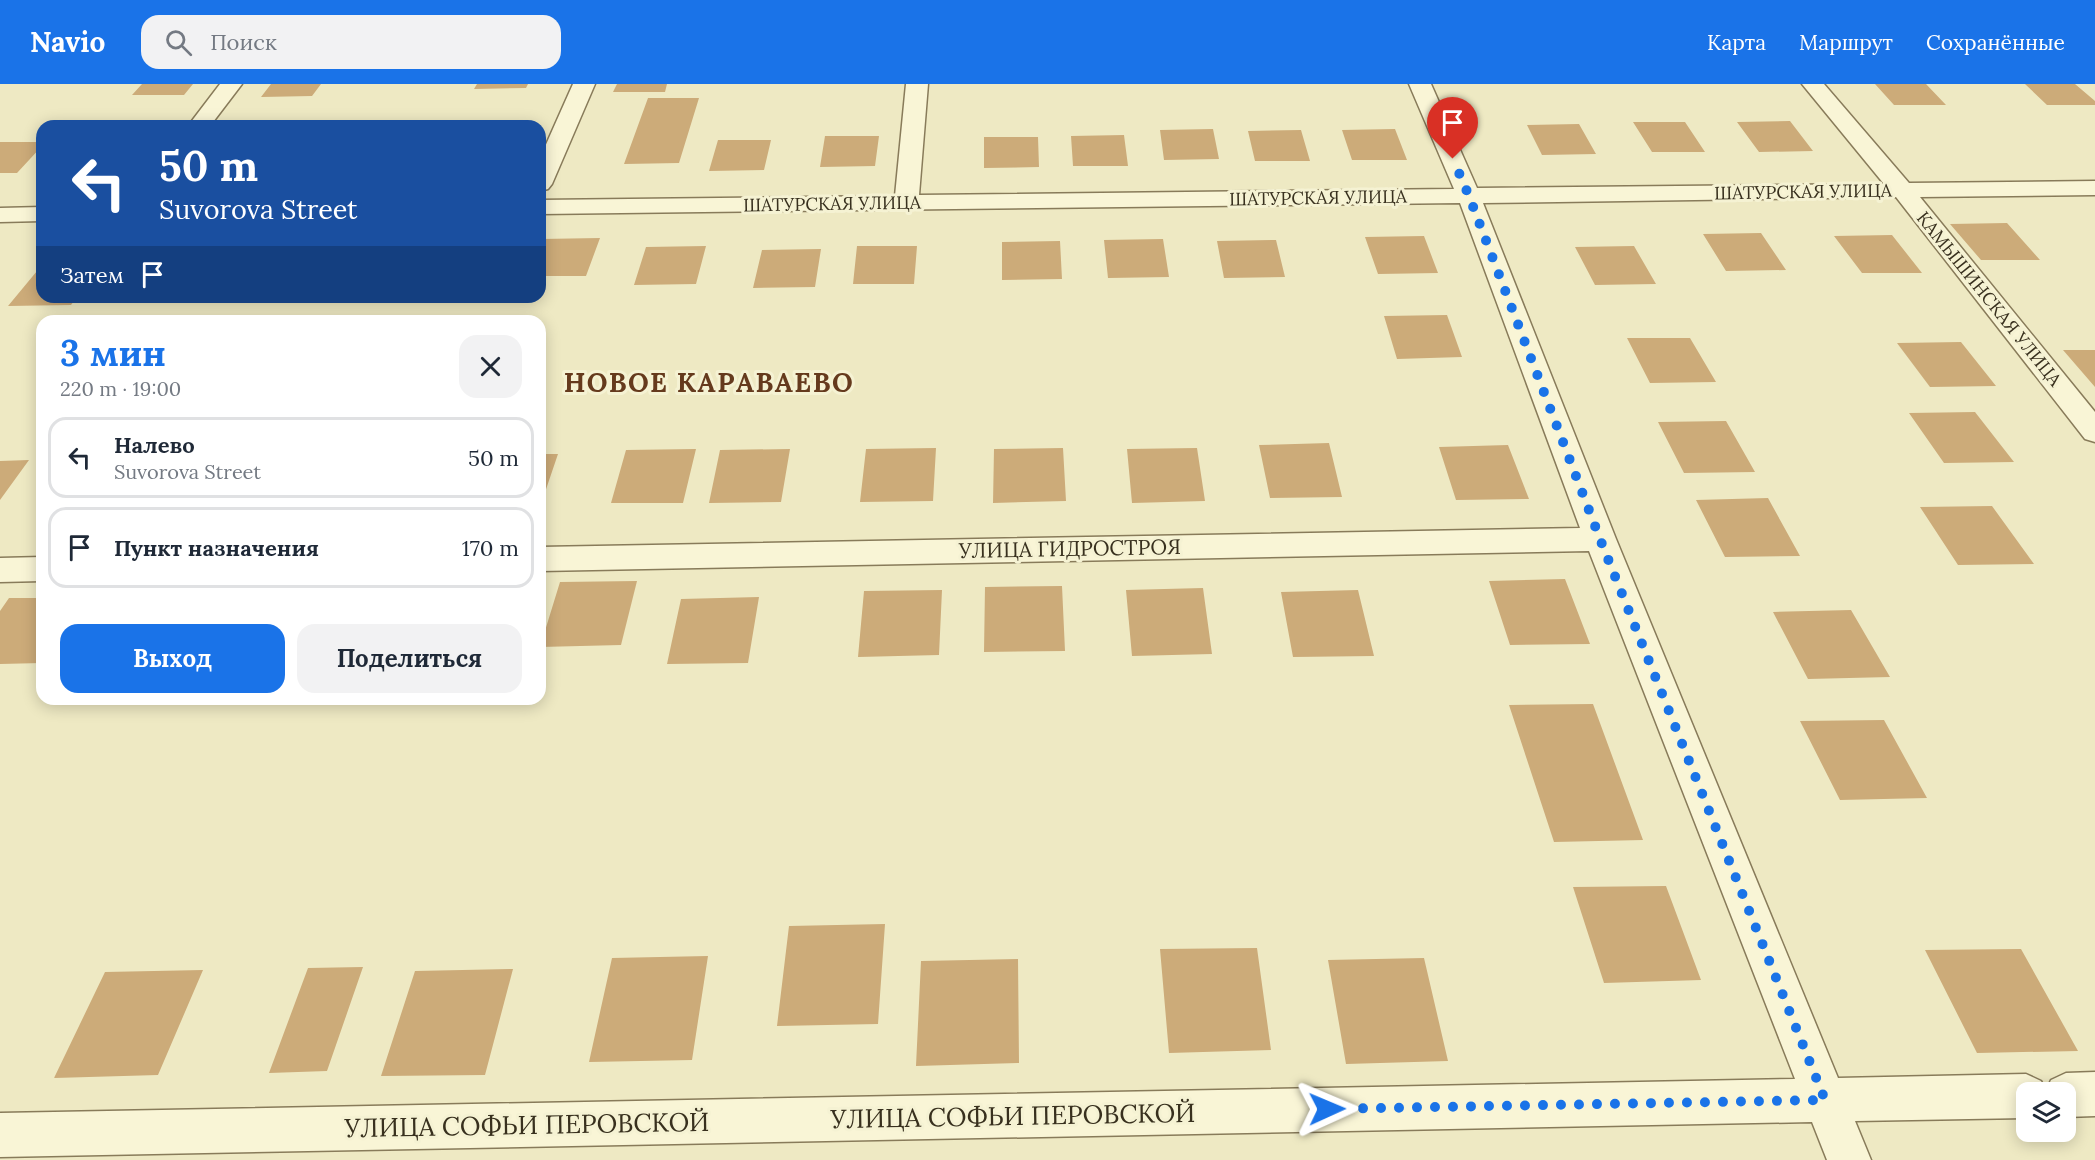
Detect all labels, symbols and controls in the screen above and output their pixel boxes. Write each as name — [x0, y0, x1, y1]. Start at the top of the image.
search box — [141, 15, 561, 69]
text: Navio — [30, 24, 105, 60]
icon: search — [162, 26, 195, 59]
text: Поиск — [210, 28, 277, 56]
text: Карта — [1707, 29, 1766, 56]
text: Маршрут — [1799, 29, 1893, 56]
text: Сохранённые — [1926, 29, 2065, 56]
pin — [1427, 97, 1478, 159]
icon: arrive — [1436, 106, 1469, 139]
text: 50 m — [159, 139, 258, 193]
icon: left — [60, 144, 138, 222]
street label: ШАТУРСКАЯ УЛИЦА — [1714, 178, 1893, 205]
street label: ШАТУРСКАЯ УЛИЦА — [1229, 184, 1408, 211]
street label: ШАТУРСКАЯ УЛИЦА — [743, 190, 922, 217]
text: Suvorova Street — [159, 192, 358, 226]
street label: КАМЫШИНСКАЯ УЛИЦА — [1912, 207, 2067, 391]
icon: arrive — [136, 258, 169, 291]
text: Затем — [60, 261, 124, 289]
text: 3 мин — [60, 330, 166, 376]
button: close — [459, 335, 522, 398]
district label: НОВОЕ КАРАВАЕВО — [564, 365, 854, 399]
text: 220 m · 19:00 — [60, 376, 181, 401]
text: Налево — [114, 431, 195, 459]
icon: left — [63, 441, 96, 474]
text: 50 m — [468, 444, 519, 472]
text: Suvorova Street — [114, 459, 261, 484]
icon: arrive — [63, 531, 96, 564]
street label: УЛИЦА ГИДРОСТРОЯ — [958, 533, 1181, 564]
text: Пункт назначения — [114, 534, 319, 562]
text: 170 m — [462, 534, 519, 562]
button: Выход — [60, 624, 285, 693]
button: Поделиться — [297, 624, 522, 693]
position arrow — [1295, 1077, 1359, 1141]
map controls — [2016, 1082, 2076, 1142]
button: layers — [2016, 1082, 2076, 1142]
street label: УЛИЦА СОФЬИ ПЕРОВСКОЙ — [829, 1096, 1196, 1135]
street label: УЛИЦА СОФЬИ ПЕРОВСКОЙ — [343, 1105, 710, 1144]

